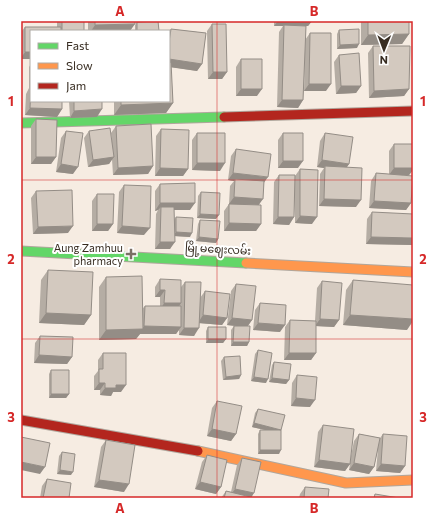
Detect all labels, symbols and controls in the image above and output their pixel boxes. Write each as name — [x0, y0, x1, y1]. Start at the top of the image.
text: A — [115, 3, 125, 19]
text: B — [310, 3, 319, 19]
legend — [30, 30, 170, 102]
north arrow — [364, 30, 404, 70]
text: Fast — [66, 38, 89, 52]
text: N — [380, 54, 388, 67]
text: Slow — [66, 58, 93, 72]
text: Jam — [66, 78, 86, 93]
text: 1 — [8, 93, 14, 109]
text: 1 — [420, 93, 426, 109]
street label: မြို့မဈေးလမ်း — [184, 240, 252, 260]
place label: Aung Zamhuu pharmacy — [54, 241, 123, 267]
marker: Aung Zamhuu pharmacy — [126, 249, 136, 259]
text: 2 — [7, 251, 15, 267]
text: 2 — [419, 251, 427, 267]
text: 3 — [7, 409, 15, 425]
text: 3 — [419, 409, 427, 425]
text: A — [115, 500, 125, 516]
text: B — [310, 500, 319, 516]

